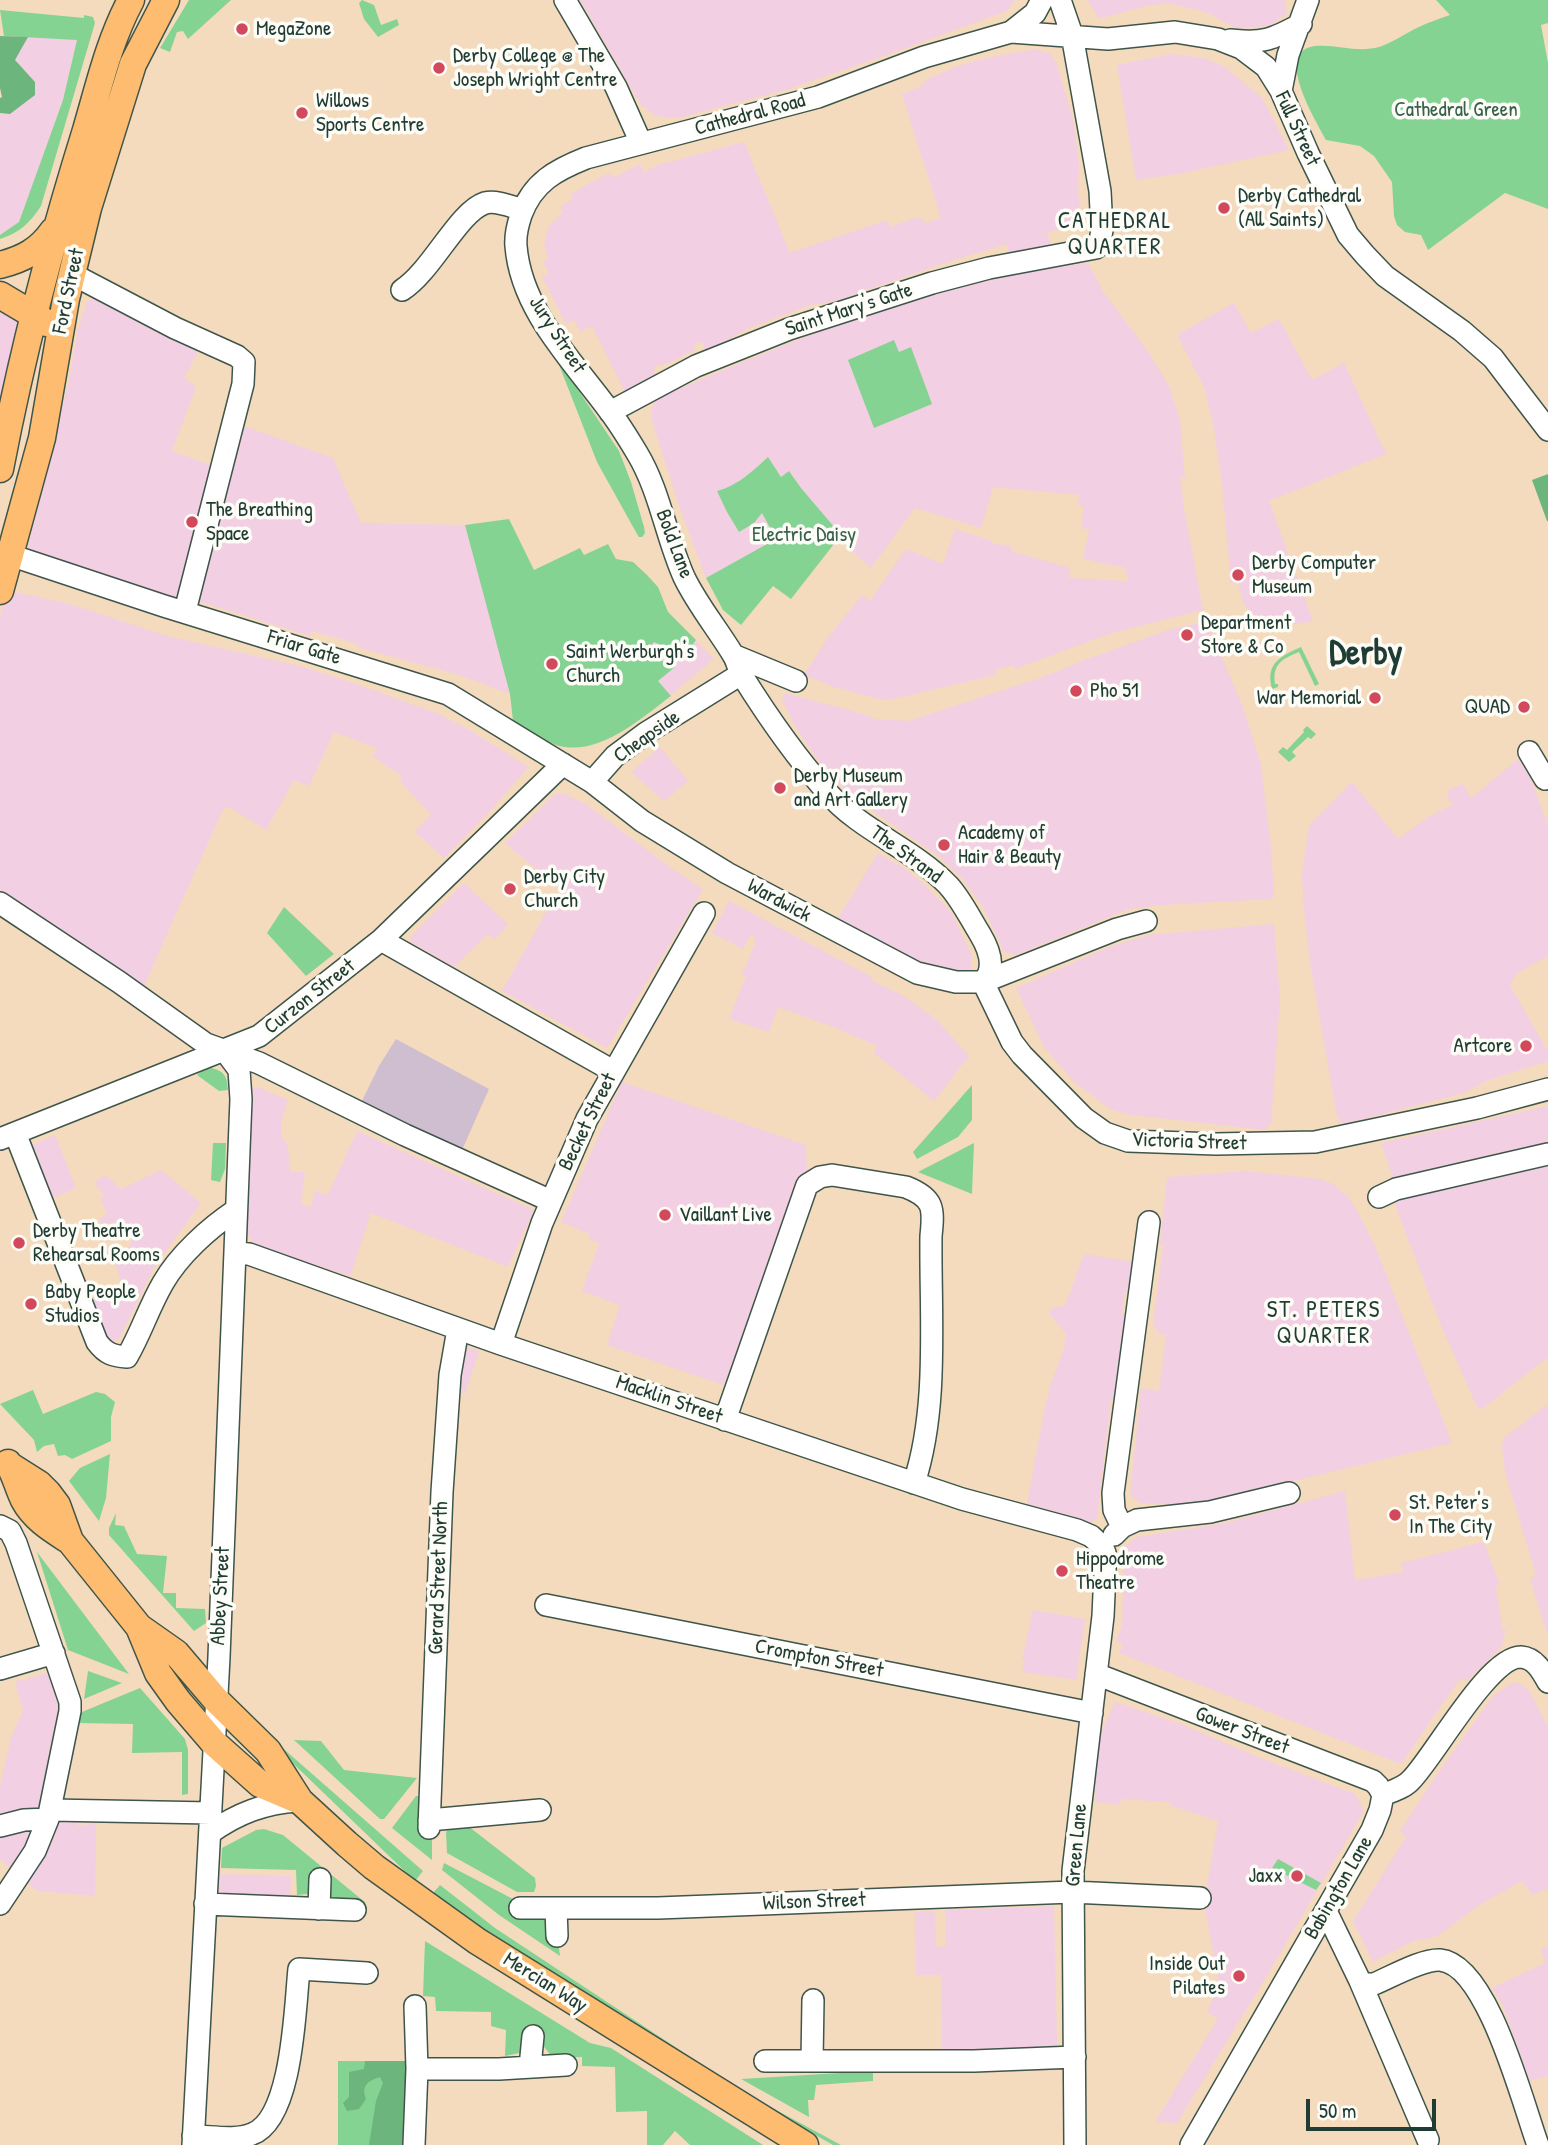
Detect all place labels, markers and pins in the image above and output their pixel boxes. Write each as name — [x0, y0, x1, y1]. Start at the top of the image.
place label: MegaZone — [256, 16, 331, 42]
marker: MegaZone — [234, 21, 250, 37]
place label: Derby College @ The Joseph Wright Centre — [453, 43, 617, 93]
marker: Derby College @ The Joseph Wright Centre — [431, 60, 447, 76]
place label: Willows Sports Centre — [316, 88, 424, 138]
marker: Willows Sports Centre — [294, 105, 310, 121]
place label: Derby Cathedral (All Saints) — [1238, 183, 1361, 233]
marker: Derby Cathedral (All Saints) — [1216, 200, 1232, 216]
place label: The Breathing Space — [206, 497, 313, 547]
marker: The Breathing Space — [184, 514, 200, 530]
place label: Derby Computer Museum — [1252, 550, 1376, 600]
marker: Derby Computer Museum — [1230, 567, 1246, 583]
place label: Department Store & Co — [1201, 610, 1291, 660]
marker: Department Store & Co — [1179, 627, 1195, 643]
place label: Saint Werburgh's Church — [566, 639, 694, 689]
marker: Saint Werburgh's Church — [544, 656, 560, 672]
place label: Pho 51 — [1090, 678, 1139, 704]
marker: Pho 51 — [1068, 683, 1084, 699]
place label: War Memorial — [1257, 685, 1361, 711]
marker: War Memorial — [1367, 690, 1383, 706]
place label: QUAD — [1464, 694, 1510, 720]
marker: QUAD — [1516, 699, 1532, 715]
place label: Derby Museum and Art Gallery — [794, 763, 908, 813]
marker: Derby Museum and Art Gallery — [772, 780, 788, 796]
place label: Academy of Hair & Beauty — [958, 820, 1061, 870]
marker: Academy of Hair & Beauty — [936, 837, 952, 853]
place label: Derby City Church — [524, 864, 605, 914]
marker: Derby City Church — [502, 881, 518, 897]
place label: Artcore — [1453, 1033, 1512, 1059]
marker: Artcore — [1518, 1038, 1534, 1054]
place label: Vaillant Live — [679, 1202, 772, 1228]
marker: Vaillant Live — [657, 1207, 673, 1223]
place label: Derby Theatre Rehearsal Rooms — [33, 1218, 160, 1268]
marker: Derby Theatre Rehearsal Rooms — [11, 1235, 27, 1251]
place label: Baby People Studios — [45, 1279, 136, 1329]
marker: Baby People Studios — [23, 1296, 39, 1312]
place label: St. Peter's In The City — [1409, 1490, 1492, 1540]
marker: St. Peter's In The City — [1387, 1507, 1403, 1523]
place label: Hippodrome Theatre — [1076, 1546, 1164, 1596]
marker: Hippodrome Theatre — [1054, 1563, 1070, 1579]
place label: Jaxx — [1248, 1863, 1283, 1889]
marker: Jaxx — [1289, 1868, 1305, 1884]
place label: Inside Out Pilates — [1149, 1951, 1225, 2001]
marker: Inside Out Pilates — [1231, 1968, 1247, 1984]

